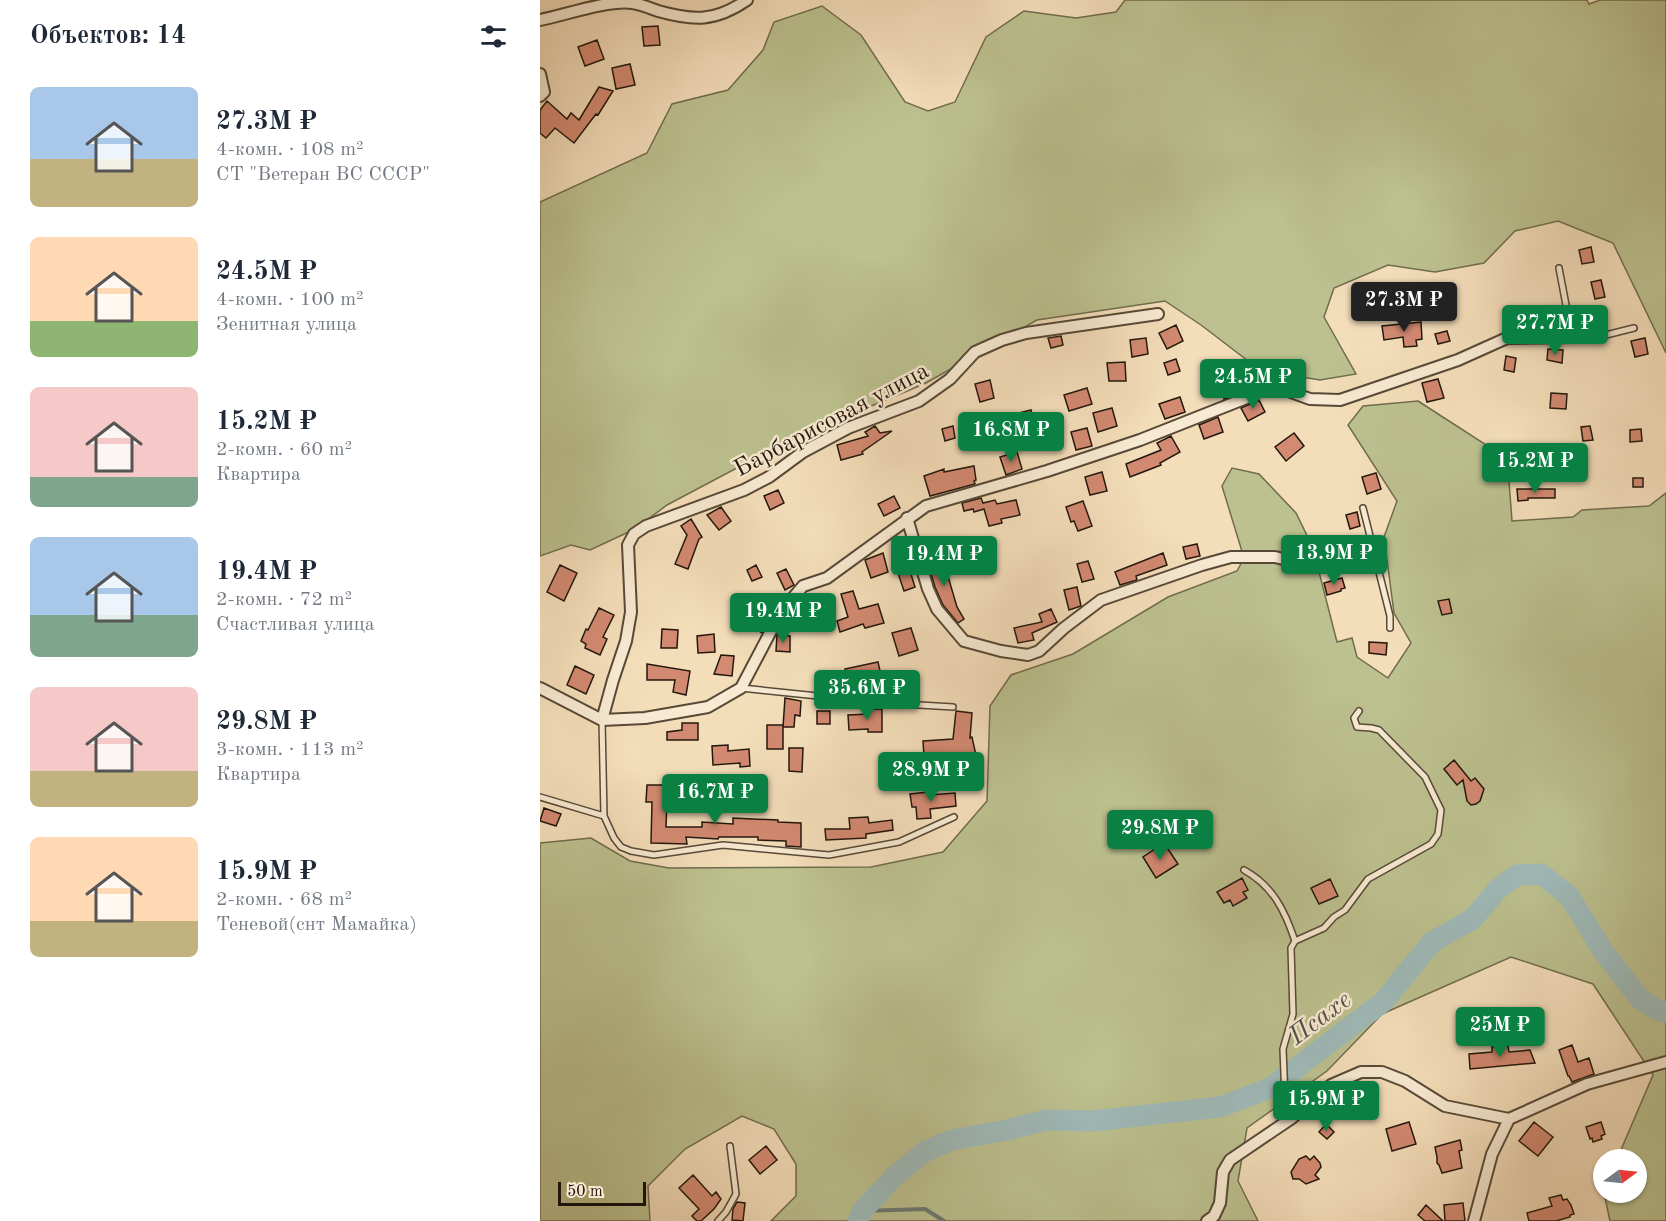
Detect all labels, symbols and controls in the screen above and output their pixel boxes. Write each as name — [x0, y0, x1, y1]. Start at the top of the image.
icon: filters — [477, 20, 510, 53]
text: Объектов: 14 — [30, 23, 186, 49]
text: 27.3M ₽ — [216, 109, 317, 135]
icon: home — [78, 111, 150, 183]
text: 4-комн. · 108 m² — [216, 140, 364, 160]
text: СТ "Ветеран ВС СССР" — [216, 165, 430, 185]
text: 24.5M ₽ — [216, 259, 317, 285]
icon: home — [78, 261, 150, 333]
pin: 27.3M ₽ — [1349, 282, 1459, 333]
text: 4-комн. · 100 m² — [216, 290, 364, 310]
text: 27.3M ₽ — [1365, 291, 1443, 311]
pin: 27.7M ₽ — [1500, 305, 1610, 356]
text: 27.7M ₽ — [1516, 314, 1594, 334]
text: Зенитная улица — [216, 315, 357, 335]
street label: Барбарисовая улица — [731, 359, 933, 482]
pin: 24.5M ₽ — [1198, 359, 1308, 410]
text: 24.5M ₽ — [1214, 368, 1292, 388]
text: 15.2M ₽ — [216, 409, 317, 435]
icon: home — [78, 411, 150, 483]
pin: 16.8M ₽ — [956, 412, 1066, 463]
text: 16.8M ₽ — [972, 421, 1050, 441]
text: 2-комн. · 60 m² — [216, 440, 352, 460]
pin: 15.2M ₽ — [1480, 443, 1590, 494]
text: 15.2M ₽ — [1496, 452, 1574, 472]
text: Квартира — [216, 465, 301, 485]
pin: 13.9M ₽ — [1279, 535, 1389, 586]
pin: 19.4M ₽ — [889, 536, 999, 587]
text: 13.9M ₽ — [1295, 544, 1373, 564]
text: 19.4M ₽ — [905, 545, 983, 565]
text: 19.4M ₽ — [216, 559, 317, 585]
icon: home — [78, 561, 150, 633]
text: 2-комн. · 72 m² — [216, 590, 352, 610]
pin: 19.4M ₽ — [728, 593, 838, 644]
text: 19.4M ₽ — [744, 602, 822, 622]
text: Счастливая улица — [216, 615, 375, 635]
pin: 35.6M ₽ — [812, 670, 922, 721]
text: 35.6M ₽ — [828, 679, 906, 699]
text: 29.8M ₽ — [216, 709, 317, 735]
icon: home — [78, 711, 150, 783]
text: 3-комн. · 113 m² — [216, 740, 364, 760]
pin: 28.9M ₽ — [876, 752, 986, 803]
text: 28.9M ₽ — [892, 761, 970, 781]
text: Квартира — [216, 765, 301, 785]
pin: 16.7M ₽ — [660, 774, 770, 825]
text: 16.7M ₽ — [676, 783, 754, 803]
pin: 29.8M ₽ — [1105, 810, 1215, 861]
text: 29.8M ₽ — [1121, 819, 1199, 839]
text: 15.9M ₽ — [216, 859, 317, 885]
icon: home — [78, 861, 150, 933]
text: 2-комн. · 68 m² — [216, 890, 352, 910]
text: Теневой(снт Мамайка) — [216, 915, 417, 935]
water label: Псахе — [1283, 987, 1356, 1051]
pin: 25M ₽ — [1458, 1007, 1542, 1058]
text: 25M ₽ — [1470, 1016, 1530, 1036]
pin: 15.9M ₽ — [1271, 1081, 1381, 1132]
text: 15.9M ₽ — [1287, 1090, 1365, 1110]
north arrow — [1593, 1149, 1647, 1203]
map controls — [1593, 1149, 1647, 1203]
scale bar — [558, 1179, 646, 1206]
text: 50 m — [567, 1184, 603, 1200]

